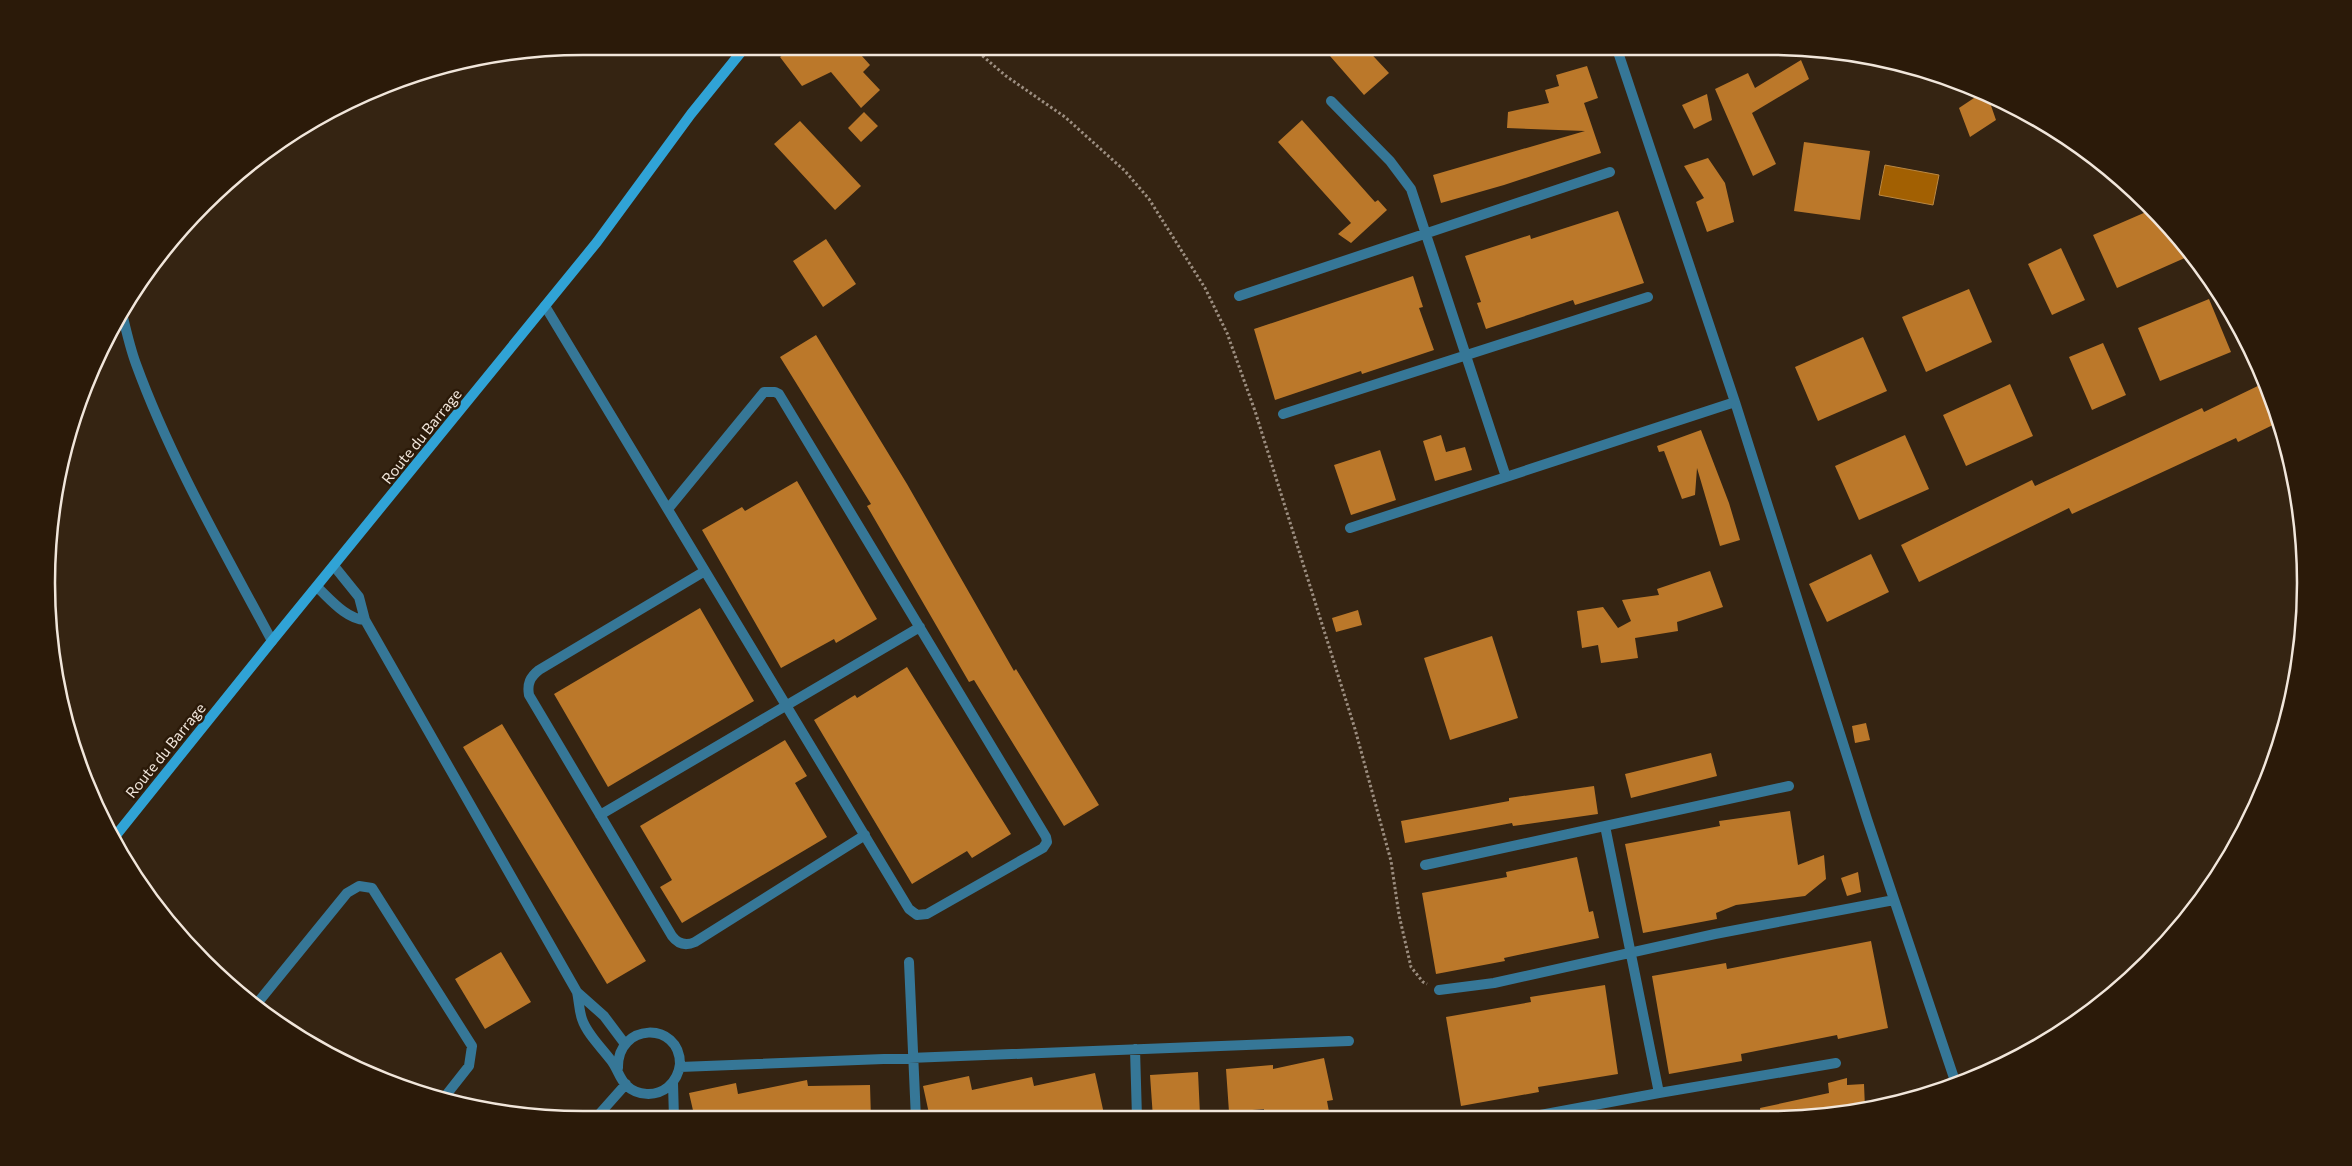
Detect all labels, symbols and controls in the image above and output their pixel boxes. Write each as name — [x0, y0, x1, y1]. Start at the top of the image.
street label: Route du Barrage — [377, 385, 465, 487]
street label: Route du Barrage — [121, 699, 209, 801]

